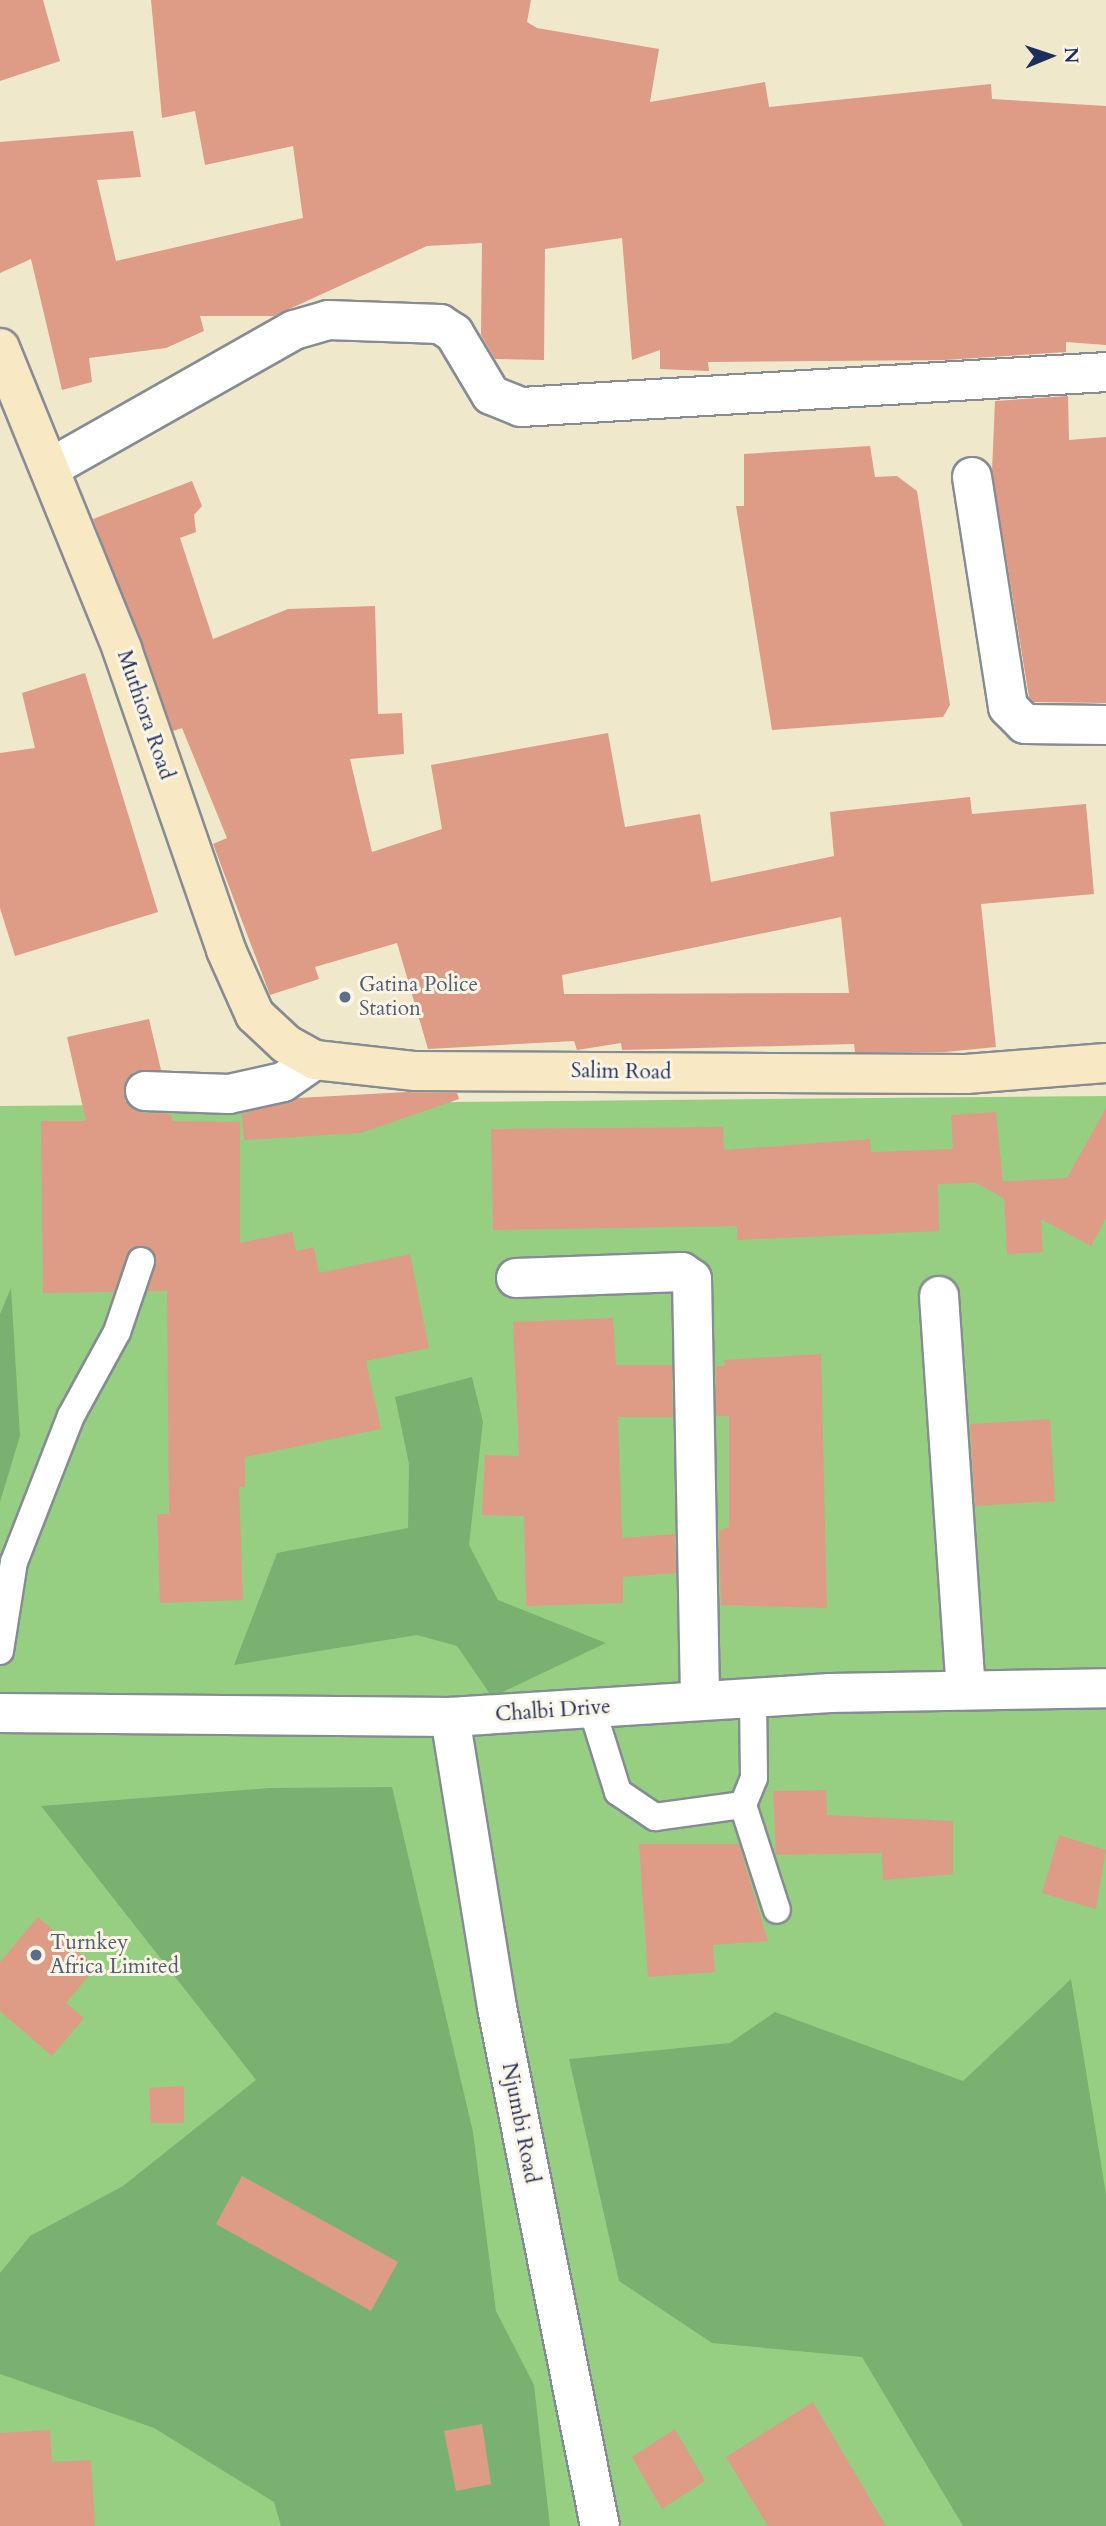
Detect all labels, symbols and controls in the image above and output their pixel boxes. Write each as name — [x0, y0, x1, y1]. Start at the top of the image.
north arrow — [1015, 21, 1085, 91]
text: N — [1058, 47, 1084, 64]
street label: Muthiora Road — [111, 647, 179, 783]
place label: Gatina Police Station — [359, 972, 478, 1022]
marker: Gatina Police Station — [337, 989, 353, 1005]
street label: Salim Road — [571, 1059, 671, 1085]
street label: Chalbi Drive — [494, 1694, 612, 1728]
place label: Turnkey Africa Limited — [50, 1930, 179, 1980]
marker: Turnkey Africa Limited — [28, 1947, 44, 1963]
street label: Njumbi Road — [496, 2061, 544, 2185]

